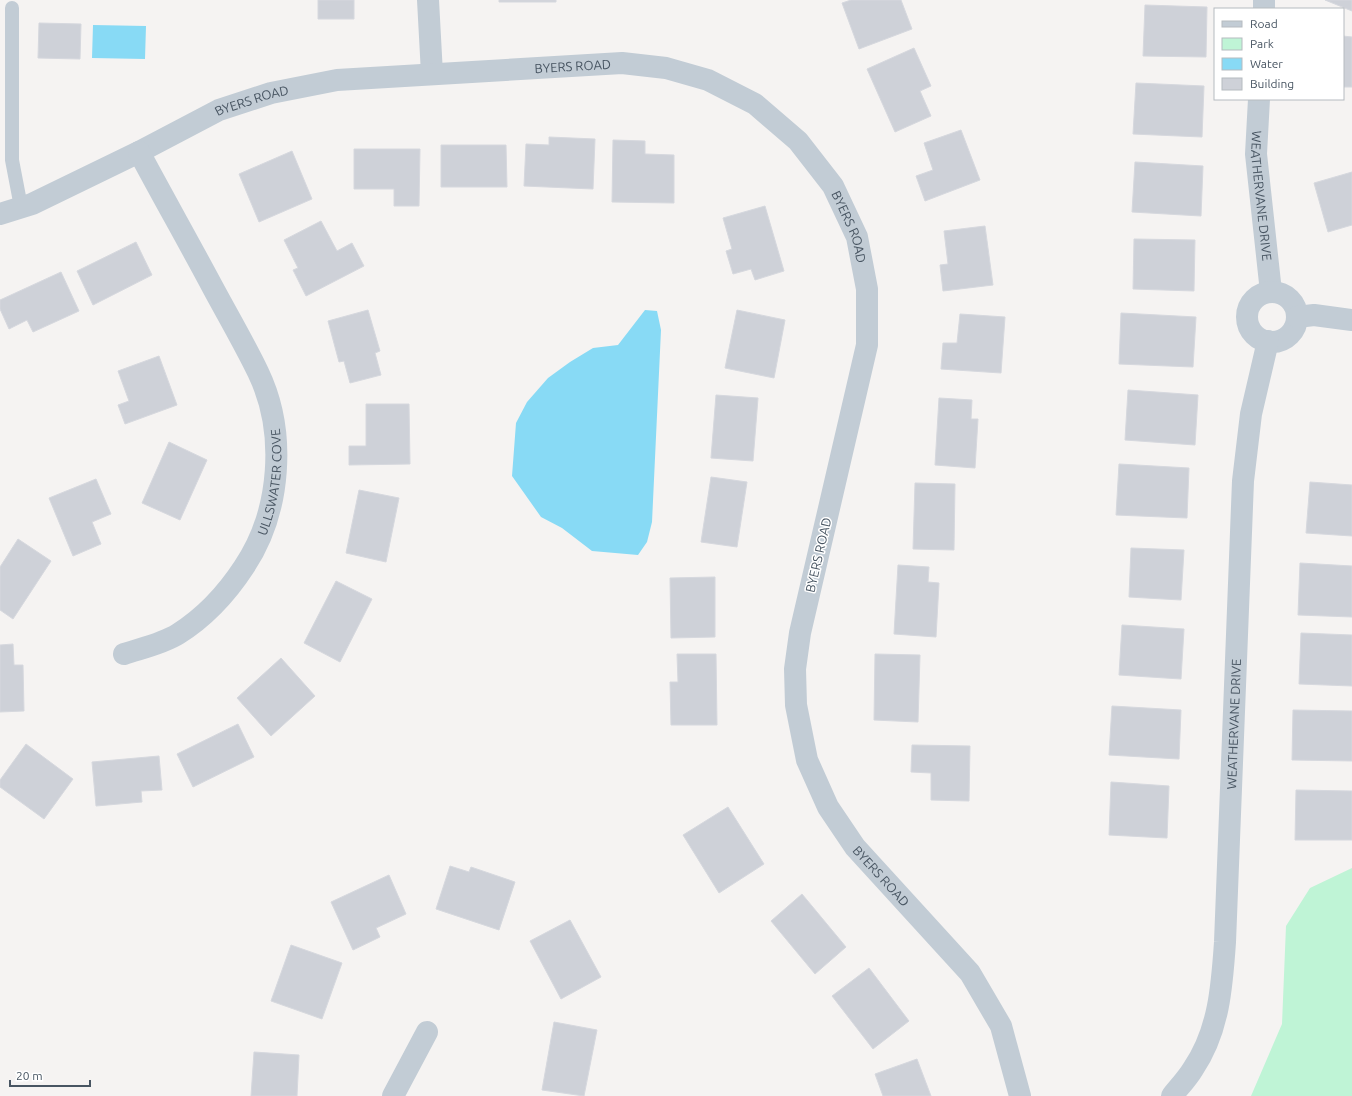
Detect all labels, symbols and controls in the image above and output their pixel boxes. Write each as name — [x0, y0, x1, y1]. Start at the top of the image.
legend — [1214, 8, 1344, 100]
text: Road — [1250, 17, 1278, 30]
text: Park — [1250, 37, 1274, 50]
street label: BYERS ROAD — [534, 57, 611, 75]
text: Water — [1250, 57, 1283, 70]
text: Building — [1250, 77, 1294, 90]
street label: BYERS ROAD — [212, 83, 290, 118]
street label: WEATHERVANE DRIVE — [1249, 130, 1275, 261]
street label: BYERS ROAD — [829, 188, 869, 264]
street label: ULLSWATER COVE — [255, 428, 283, 537]
street label: BYERS ROAD — [803, 516, 833, 594]
street label: WEATHERVANE DRIVE — [1224, 658, 1243, 790]
street label: BYERS ROAD — [850, 843, 912, 909]
scale bar — [10, 1062, 90, 1088]
text: 20 m — [16, 1069, 43, 1082]

